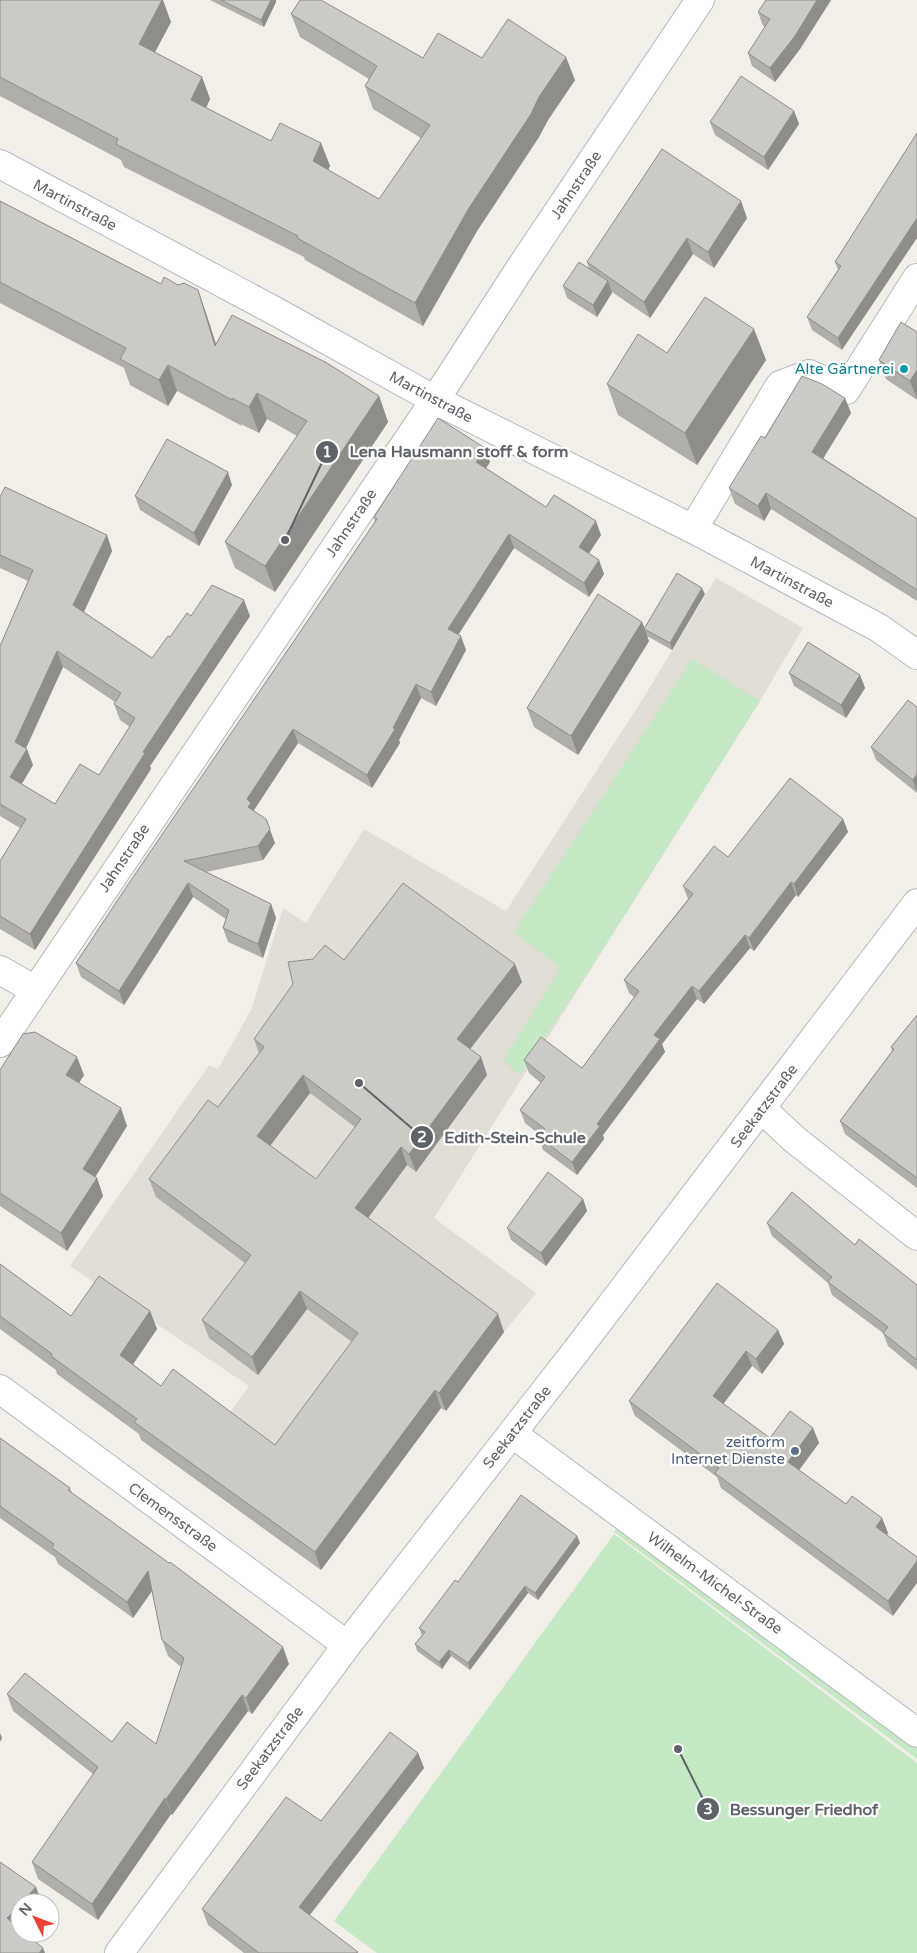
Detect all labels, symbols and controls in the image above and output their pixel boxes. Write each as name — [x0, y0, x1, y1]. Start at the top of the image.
street label: Jahnstraße — [547, 147, 605, 223]
street label: Martinstraße — [30, 175, 120, 235]
place label: Alte Gärtnerei — [795, 360, 894, 378]
marker: Alte Gärtnerei — [898, 363, 910, 375]
street label: Martinstraße — [386, 367, 476, 427]
callout: Lena Hausmann stoff & form — [314, 436, 578, 467]
text: Lena Hausmann stoff & form — [350, 442, 568, 462]
text: 1 — [322, 443, 332, 461]
street label: Jahnstraße — [322, 485, 380, 561]
street label: Martinstraße — [747, 552, 837, 612]
street label: Jahnstraße — [95, 820, 153, 896]
street label: Seekatzstraße — [727, 1061, 801, 1151]
callout: Edith-Stein-Schule — [409, 1121, 596, 1152]
text: 2 — [417, 1128, 427, 1146]
text: Edith-Stein-Schule — [444, 1128, 586, 1148]
street label: Seekatzstraße — [479, 1382, 555, 1472]
place label: zeitform Internet Dienste — [671, 1433, 785, 1468]
marker: zeitform Internet Dienste — [789, 1445, 801, 1457]
street label: Clemensstraße — [125, 1479, 221, 1555]
street label: Wilhelm-Michel-Straße — [644, 1528, 786, 1638]
street label: Seekatzstraße — [233, 1703, 307, 1793]
callout: Bessunger Friedhof — [695, 1793, 888, 1824]
text: 3 — [703, 1800, 713, 1818]
text: Bessunger Friedhof — [730, 1800, 879, 1820]
north arrow — [10, 1893, 60, 1943]
text: N — [16, 1900, 36, 1920]

